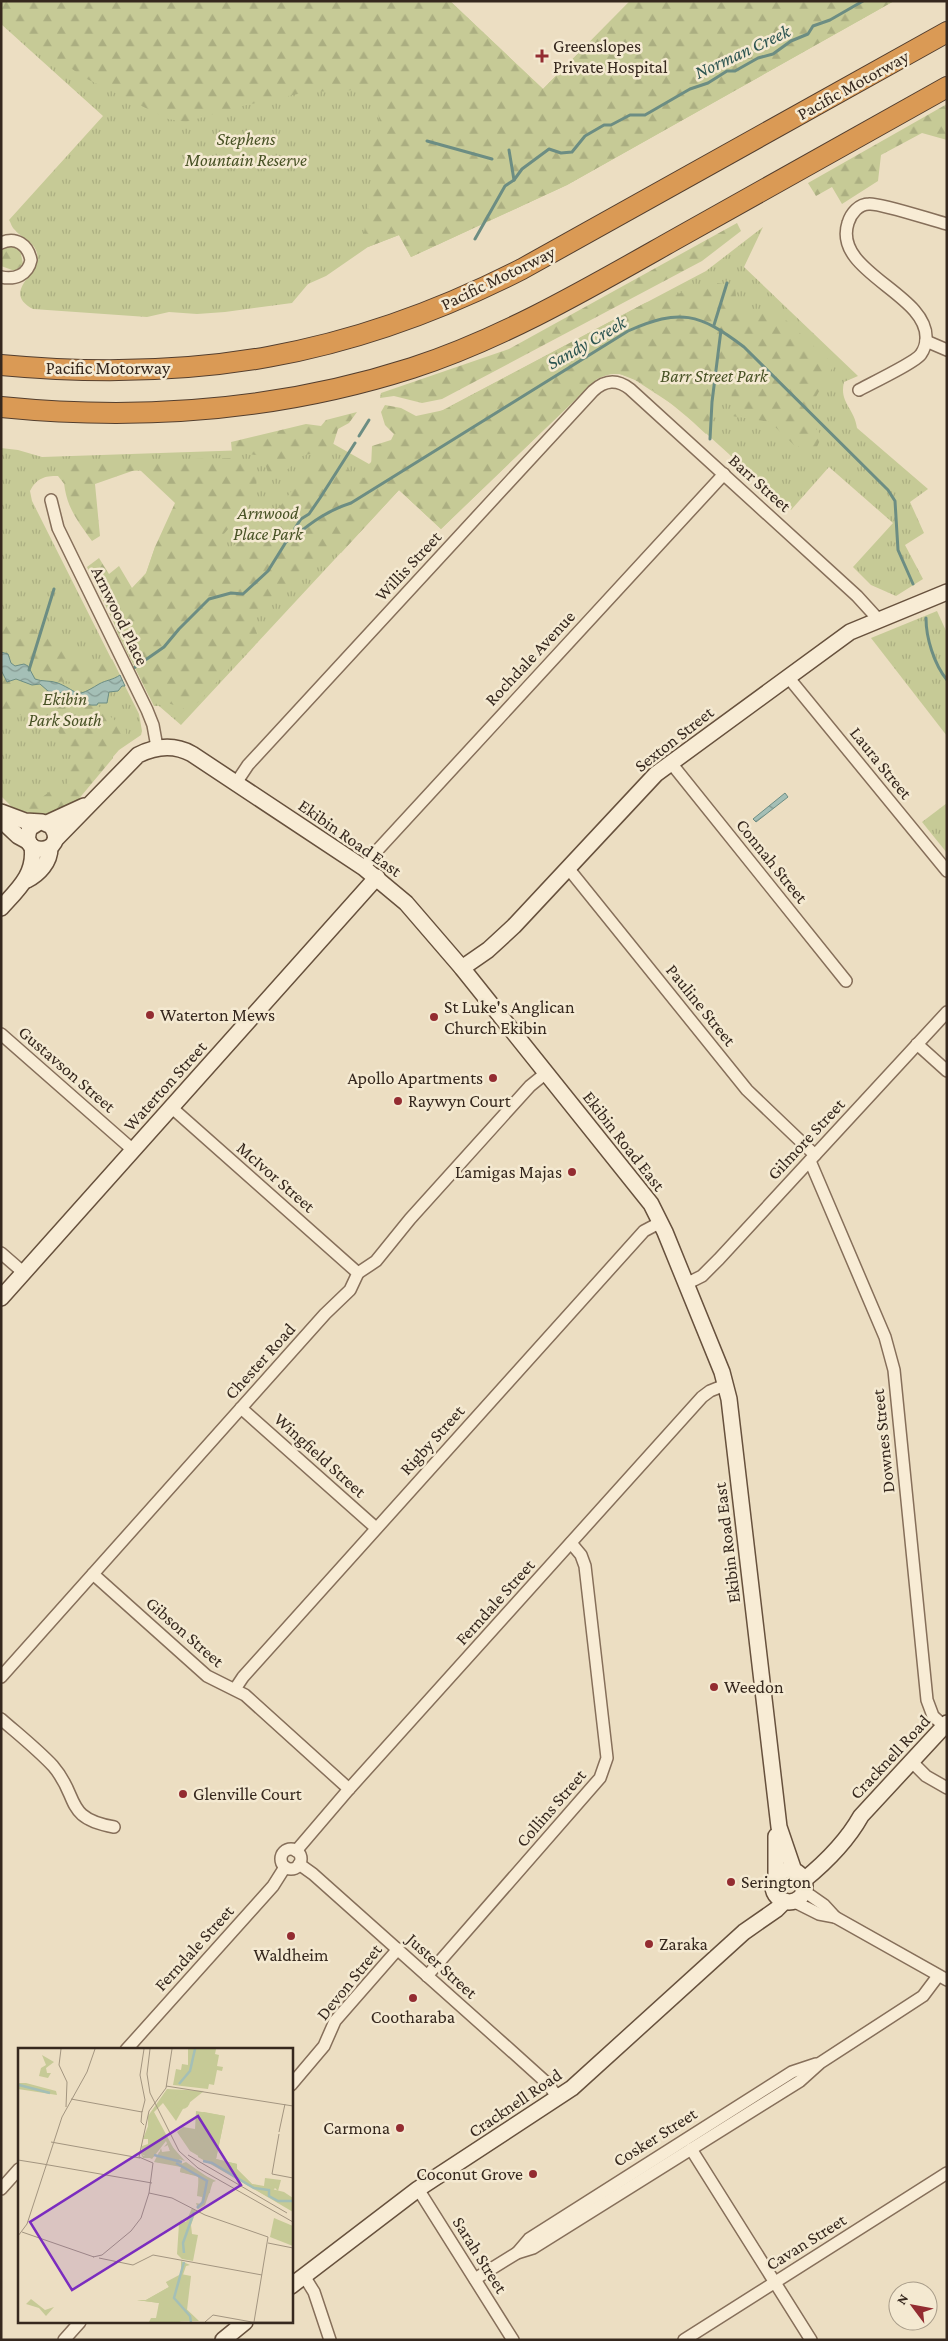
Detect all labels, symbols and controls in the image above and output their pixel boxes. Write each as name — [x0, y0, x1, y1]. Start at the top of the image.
water label: Norman Creek — [691, 20, 794, 83]
place label: Greenslopes Private Hospital — [553, 36, 668, 77]
street label: Pacific Motorway — [794, 46, 913, 124]
marker: Greenslopes Private Hospital — [535, 49, 549, 63]
park label: Stephens Mountain Reserve — [184, 129, 307, 170]
street label: Pacific Motorway — [438, 241, 559, 314]
water label: Sandy Creek — [543, 311, 630, 374]
street label: Pacific Motorway — [46, 358, 171, 378]
park label: Barr Street Park — [660, 366, 769, 386]
street label: Barr Street — [725, 450, 796, 517]
park label: Arnwood Place Park — [233, 503, 304, 544]
street label: Willis Street — [371, 526, 446, 605]
street label: Arnwood Place — [87, 563, 153, 669]
street label: Rochdale Avenue — [481, 606, 579, 710]
park label: Ekibin Park South — [28, 689, 102, 730]
street label: Sexton Street — [631, 701, 718, 776]
street label: Laura Street — [846, 723, 917, 804]
street label: Ekibin Road East — [295, 795, 406, 882]
street label: Connah Street — [732, 815, 813, 908]
street label: Pauline Street — [662, 960, 741, 1051]
place label: St Luke's Anglican Church Ekibin — [444, 997, 575, 1038]
place label: Waterton Mews — [160, 1005, 275, 1025]
marker: Waterton Mews — [144, 1009, 156, 1021]
marker: St Luke's Anglican Church Ekibin — [428, 1011, 440, 1023]
street label: Gustavson Street — [15, 1022, 120, 1117]
street label: Waterton Street — [119, 1036, 211, 1135]
place label: Apollo Apartments — [347, 1068, 483, 1088]
marker: Apollo Apartments — [487, 1072, 499, 1084]
street label: Ekibin Road East — [579, 1087, 670, 1196]
place label: Raywyn Court — [408, 1091, 512, 1111]
street label: Gilmore Street — [763, 1094, 849, 1184]
marker: Raywyn Court — [392, 1095, 404, 1107]
street label: McIvor Street — [233, 1138, 320, 1217]
place label: Lamigas Majas — [455, 1162, 562, 1183]
marker: Lamigas Majas — [566, 1166, 578, 1178]
street label: Chester Road — [221, 1319, 300, 1403]
street label: Downes Street — [867, 1387, 898, 1494]
street label: Rigby Street — [396, 1400, 469, 1479]
street label: Wingfield Street — [270, 1409, 371, 1502]
street label: Ekibin Road East — [710, 1481, 744, 1604]
street label: Ferndale Street — [451, 1554, 539, 1649]
street label: Gibson Street — [142, 1593, 229, 1672]
place label: Weedon — [724, 1677, 784, 1697]
marker: Weedon — [708, 1681, 720, 1693]
street label: Cracknell Road — [846, 1710, 934, 1803]
street label: Collins Street — [512, 1764, 591, 1851]
place label: Glenville Court — [193, 1784, 303, 1804]
marker: Glenville Court — [177, 1788, 189, 1800]
place label: Serington — [741, 1872, 812, 1892]
marker: Serington — [725, 1876, 737, 1888]
street label: Ferndale Street — [150, 1900, 238, 1995]
street label: Juster Street — [401, 1928, 482, 2003]
marker: Waldheim — [285, 1930, 297, 1942]
place label: Zaraka — [659, 1934, 708, 1954]
marker: Zaraka — [643, 1938, 655, 1950]
street label: Devon Street — [312, 1939, 386, 2024]
place label: Waldheim — [253, 1945, 329, 1965]
marker: Cootharaba — [407, 1992, 419, 2004]
place label: Cootharaba — [371, 2007, 455, 2027]
inset map — [18, 2048, 292, 2324]
street label: Cracknell Road — [465, 2064, 566, 2141]
street label: Cosker Street — [609, 2103, 701, 2171]
place label: Carmona — [323, 2118, 390, 2138]
marker: Carmona — [394, 2122, 406, 2134]
place label: Coconut Grove — [416, 2164, 523, 2184]
marker: Coconut Grove — [527, 2168, 539, 2180]
street label: Cavan Street — [762, 2209, 851, 2274]
street label: Sarah Street — [449, 2213, 512, 2298]
north arrow — [888, 2281, 938, 2331]
text: N — [893, 2290, 912, 2307]

